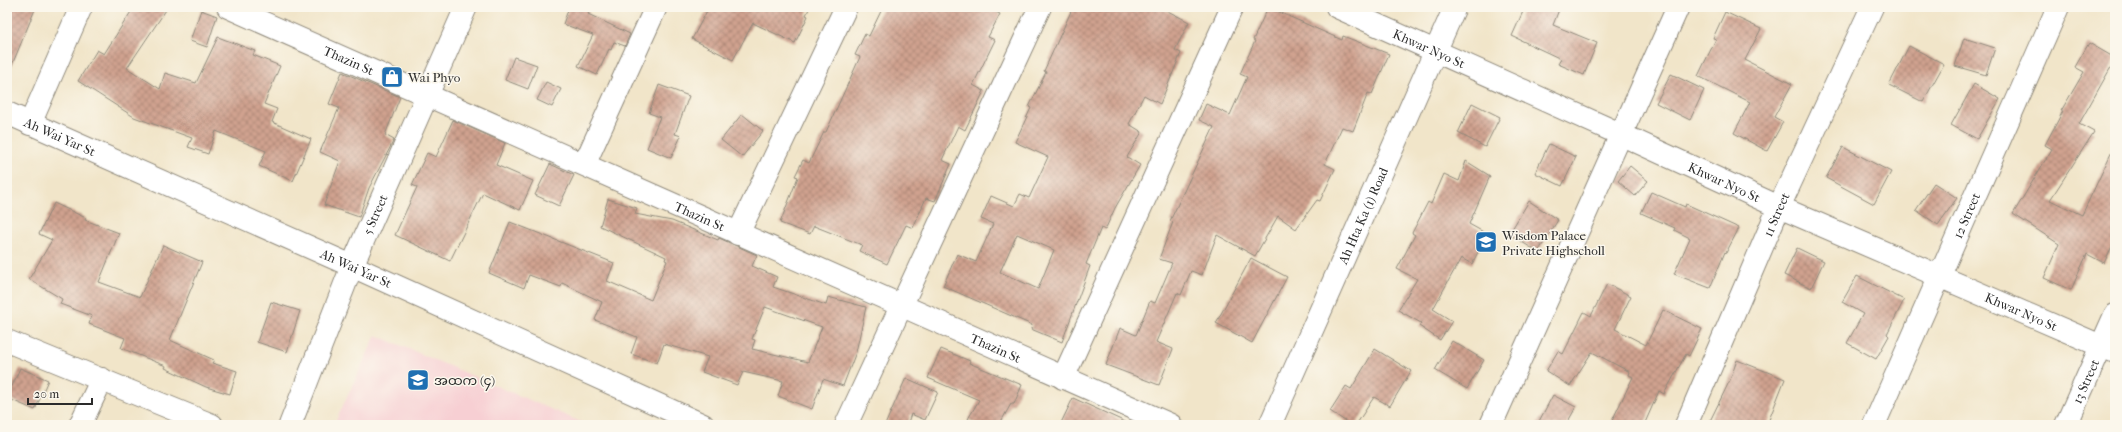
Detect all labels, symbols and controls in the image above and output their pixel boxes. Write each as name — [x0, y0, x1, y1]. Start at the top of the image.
street label: Khwar Nyo St — [1391, 26, 1468, 72]
street label: Thazin St — [321, 43, 377, 78]
shop icon: Wai Phyo — [379, 64, 405, 90]
place label: Wai Phyo — [407, 70, 461, 85]
street label: Ah Wai Yar St — [21, 114, 98, 160]
street label: Khwar Nyo St — [1686, 159, 1763, 205]
street label: Ah Hta Ka (1) Road — [1335, 164, 1391, 267]
street label: 11 Street — [1760, 190, 1793, 239]
street label: 12 Street — [1950, 190, 1983, 241]
street label: 5 Street — [360, 192, 391, 237]
street label: Thazin St — [672, 199, 727, 234]
place label: Wisdom Palace Private Highscholl — [1501, 228, 1605, 258]
school or university icon: Wisdom Palace Private Highscholl — [1473, 229, 1499, 255]
street label: Ah Wai Yar St — [317, 246, 394, 291]
street label: Khwar Nyo St — [1983, 290, 2060, 334]
street label: Thazin St — [968, 331, 1023, 366]
street label: 13 Street — [2070, 356, 2103, 406]
school or university icon: အထက (၄) — [405, 367, 431, 393]
place label: အထက (၄) — [434, 373, 495, 391]
scale bar — [28, 380, 92, 406]
text: 20 m — [34, 387, 59, 401]

